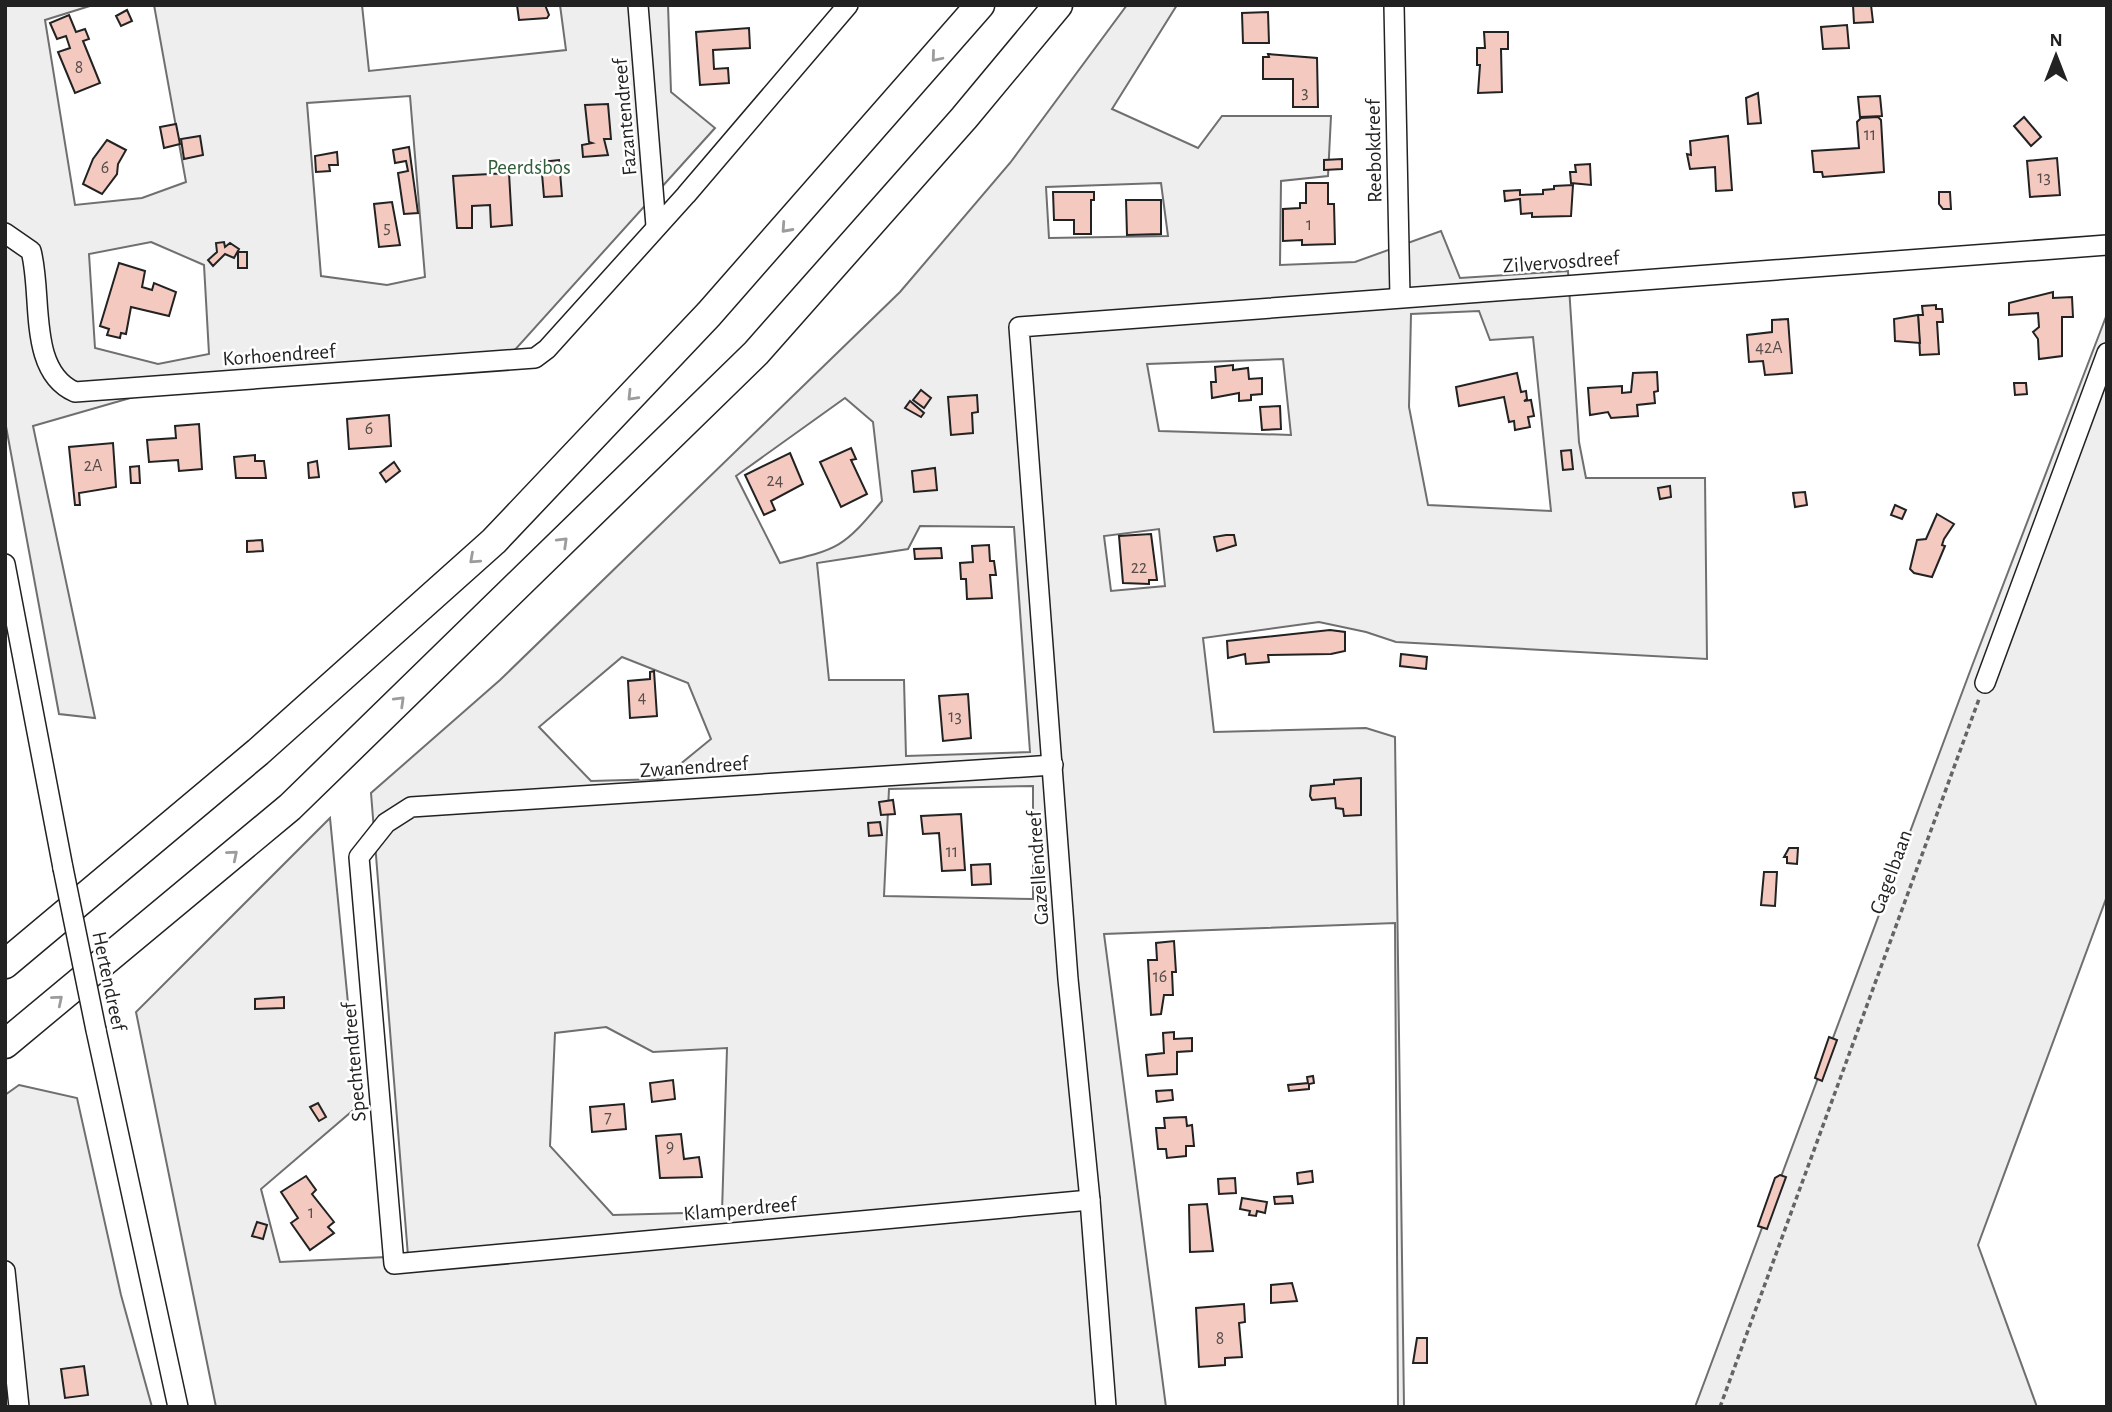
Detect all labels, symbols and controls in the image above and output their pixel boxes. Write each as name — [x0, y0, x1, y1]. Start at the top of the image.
north arrow — [2021, 21, 2091, 91]
text: N — [2049, 31, 2063, 50]
one-way arrow — [932, 49, 944, 62]
street label: Fazantendreef — [609, 56, 641, 176]
house number: 8 — [75, 59, 83, 77]
house number: 3 — [1301, 84, 1309, 102]
street label: Reebokdreef — [1363, 97, 1385, 203]
house number: 11 — [1864, 126, 1876, 144]
park label: Peerdsbos — [487, 157, 571, 178]
house number: 6 — [101, 159, 109, 177]
house number: 13 — [2037, 169, 2051, 187]
house number: 1 — [1306, 216, 1312, 234]
house number: 5 — [383, 219, 391, 237]
one-way arrow — [782, 220, 794, 233]
street label: Zilvervosdreef — [1502, 247, 1622, 277]
house number: 42A — [1755, 339, 1783, 357]
street label: Korhoendreef — [222, 340, 338, 369]
one-way arrow — [627, 387, 640, 400]
house number: 6 — [365, 420, 373, 438]
house number: 2A — [84, 457, 103, 475]
house number: 24 — [767, 472, 784, 490]
one-way arrow — [555, 538, 568, 551]
one-way arrow — [469, 551, 482, 563]
house number: 22 — [1131, 559, 1147, 577]
house number: 4 — [638, 689, 647, 707]
one-way arrow — [392, 696, 405, 709]
house number: 13 — [948, 708, 962, 726]
street label: Zwanendreef — [639, 753, 751, 781]
street label: Gazellendreef — [1023, 809, 1052, 926]
street label: Gagelbaan — [1866, 827, 1916, 917]
house number: 11 — [946, 843, 958, 861]
one-way arrow — [225, 850, 237, 863]
street label: Hertendreef — [88, 930, 130, 1034]
house number: 16 — [1153, 968, 1167, 986]
one-way arrow — [49, 996, 62, 1008]
street label: Spechtendreef — [338, 1000, 370, 1122]
house number: 7 — [604, 1109, 612, 1127]
house number: 9 — [666, 1138, 674, 1156]
street label: Klamperdreef — [683, 1193, 799, 1224]
house number: 1 — [308, 1204, 314, 1222]
house number: 8 — [1216, 1330, 1224, 1348]

